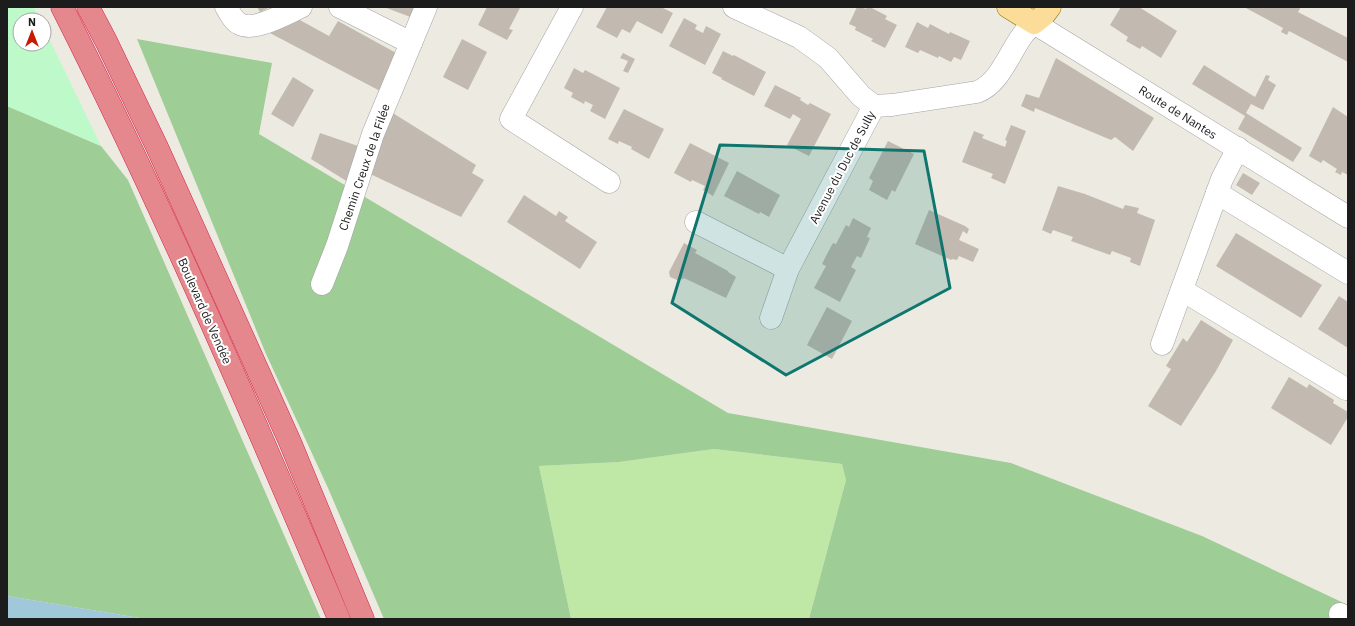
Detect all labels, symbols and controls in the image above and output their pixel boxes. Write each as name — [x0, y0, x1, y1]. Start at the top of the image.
north arrow — [12, 12, 52, 52]
text: N — [28, 15, 36, 29]
street label: Route de Nantes — [1136, 82, 1220, 142]
street label: Chemin Creux de la Filée — [335, 101, 393, 232]
street label: Avenue du Duc de Sully — [806, 108, 878, 226]
street label: Boulevard de Vendée — [175, 256, 235, 367]

